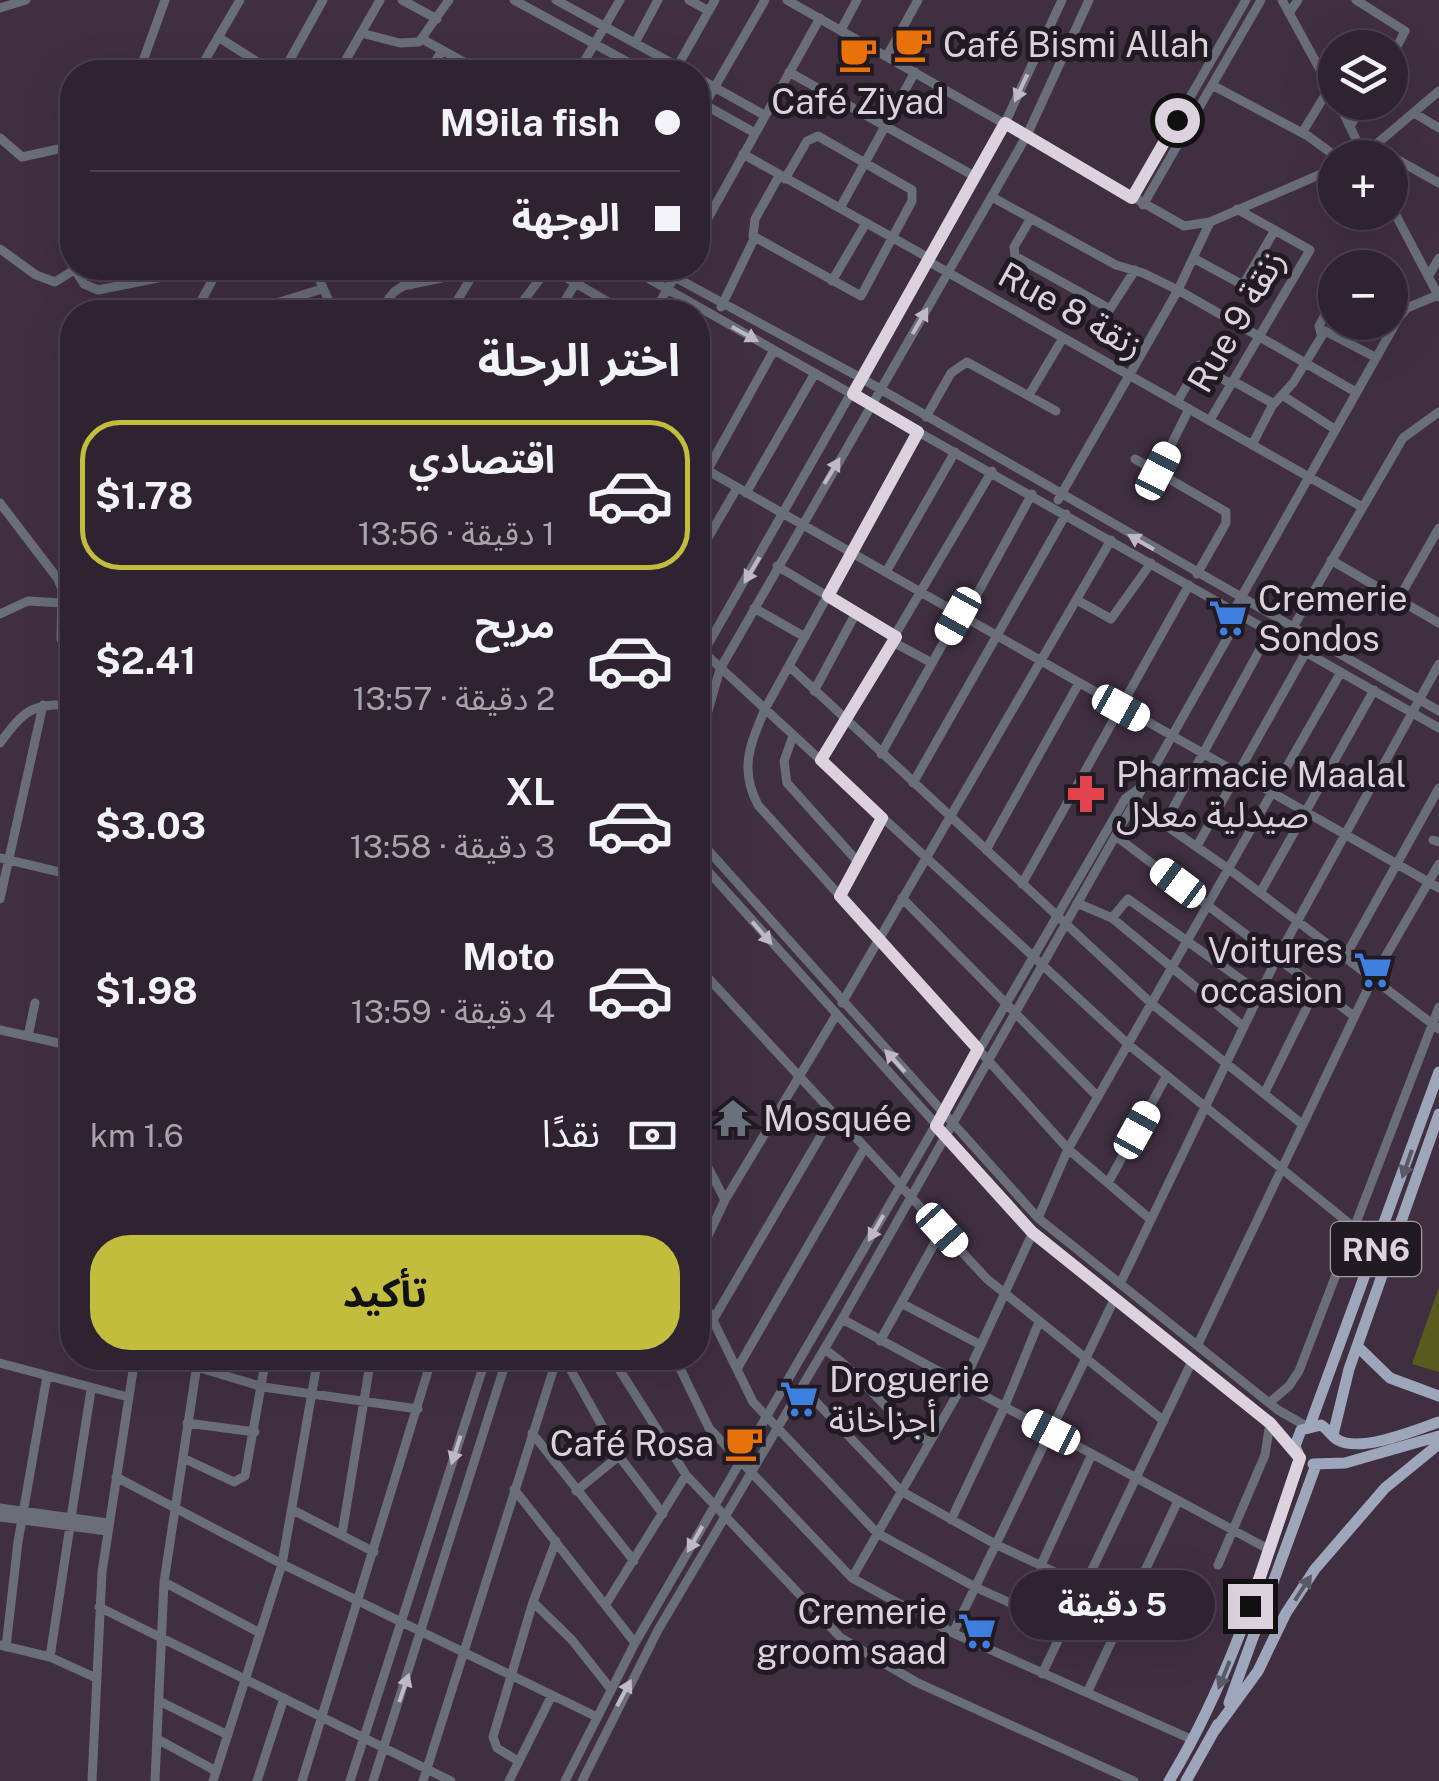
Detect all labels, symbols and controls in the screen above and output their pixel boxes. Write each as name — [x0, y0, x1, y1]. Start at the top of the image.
cafe icon: Café Bismi Allah — [892, 23, 934, 65]
place label: Café Bismi Allah — [943, 24, 1210, 65]
map controls — [1318, 30, 1408, 340]
button: layers — [1318, 30, 1408, 120]
cafe icon: Café Ziyad — [837, 33, 879, 75]
one-way arrow — [1013, 74, 1029, 103]
place label: Café Ziyad — [771, 81, 945, 122]
route start — [1155, 98, 1200, 143]
text: M9ila fish — [440, 100, 620, 145]
button: + — [1318, 140, 1408, 230]
text: الوجهة — [512, 195, 620, 240]
street label: Rue 9 زنقة — [1179, 242, 1294, 400]
button: − — [1318, 250, 1408, 340]
street label: Rue 8 زنقة — [991, 254, 1150, 367]
one-way arrow — [911, 307, 928, 335]
one-way arrow — [730, 326, 759, 343]
text: اختر الرحلة — [478, 333, 680, 386]
text: اقتصادي — [409, 437, 555, 482]
car — [1131, 437, 1185, 505]
icon: car — [585, 450, 675, 540]
one-way arrow — [823, 457, 840, 485]
text: $1.78 — [95, 473, 193, 518]
text: 1 دقيقة · 13:56 — [358, 515, 555, 552]
one-way arrow — [1127, 533, 1155, 551]
one-way arrow — [744, 556, 761, 584]
place label: Cremerie Sondos — [1258, 578, 1408, 659]
car — [930, 582, 986, 650]
supermarket icon: Cremerie Sondos — [1207, 597, 1249, 639]
text: مريح — [475, 602, 555, 647]
icon: car — [585, 615, 675, 705]
text: $2.41 — [95, 638, 196, 683]
text: 2 دقيقة · 13:57 — [352, 680, 555, 717]
car — [1087, 680, 1155, 736]
place label: Pharmacie Maalal صيدلية معلال — [1116, 754, 1406, 835]
text: XL — [506, 769, 555, 814]
pharmacy icon: Pharmacie Maalal صيدلية معلال — [1065, 773, 1107, 815]
icon: car — [585, 780, 675, 870]
text: $3.03 — [95, 803, 206, 848]
text: 3 دقيقة · 13:58 — [350, 828, 555, 865]
car — [1145, 853, 1211, 913]
one-way arrow — [751, 921, 773, 946]
place label: Voitures occasion — [1200, 930, 1343, 1011]
text: Moto — [462, 934, 555, 979]
icon: car — [585, 945, 675, 1035]
supermarket icon: Voitures occasion — [1352, 949, 1394, 991]
text: $1.98 — [95, 968, 198, 1013]
text: 4 دقيقة · 13:59 — [351, 993, 555, 1030]
one-way arrow — [884, 1049, 906, 1074]
car — [1109, 1096, 1165, 1164]
temple icon: Mosquée — [712, 1097, 754, 1139]
place label: Mosquée — [763, 1098, 912, 1139]
icon: cash — [625, 1108, 680, 1163]
text: نقدًا — [542, 1111, 600, 1156]
text: 1.6 km — [90, 1117, 184, 1154]
one-way arrow — [1398, 1150, 1413, 1180]
car — [911, 1198, 973, 1262]
one-way arrow — [868, 1214, 885, 1243]
road number: RN6 — [1331, 1222, 1421, 1276]
button: تأكيد — [90, 1235, 680, 1350]
place label: Droguerie أجزاخانة — [829, 1359, 990, 1440]
supermarket icon: Droguerie أجزاخانة — [778, 1378, 820, 1420]
car — [1017, 1405, 1085, 1459]
cafe icon: Café Rosa — [723, 1422, 765, 1464]
place label: Café Rosa — [550, 1423, 714, 1464]
one-way arrow — [448, 1436, 463, 1466]
one-way arrow — [687, 1525, 704, 1554]
callout: 5 دقيقة — [1010, 1571, 1215, 1641]
one-way arrow — [1293, 1575, 1311, 1602]
route end — [1228, 1584, 1273, 1629]
text: 5 دقيقة — [1058, 1586, 1167, 1623]
place label: Cremerie groom saad — [756, 1591, 947, 1672]
supermarket icon: Cremerie groom saad — [956, 1610, 998, 1652]
one-way arrow — [1216, 1660, 1232, 1689]
one-way arrow — [397, 1673, 412, 1703]
one-way arrow — [616, 1679, 633, 1708]

